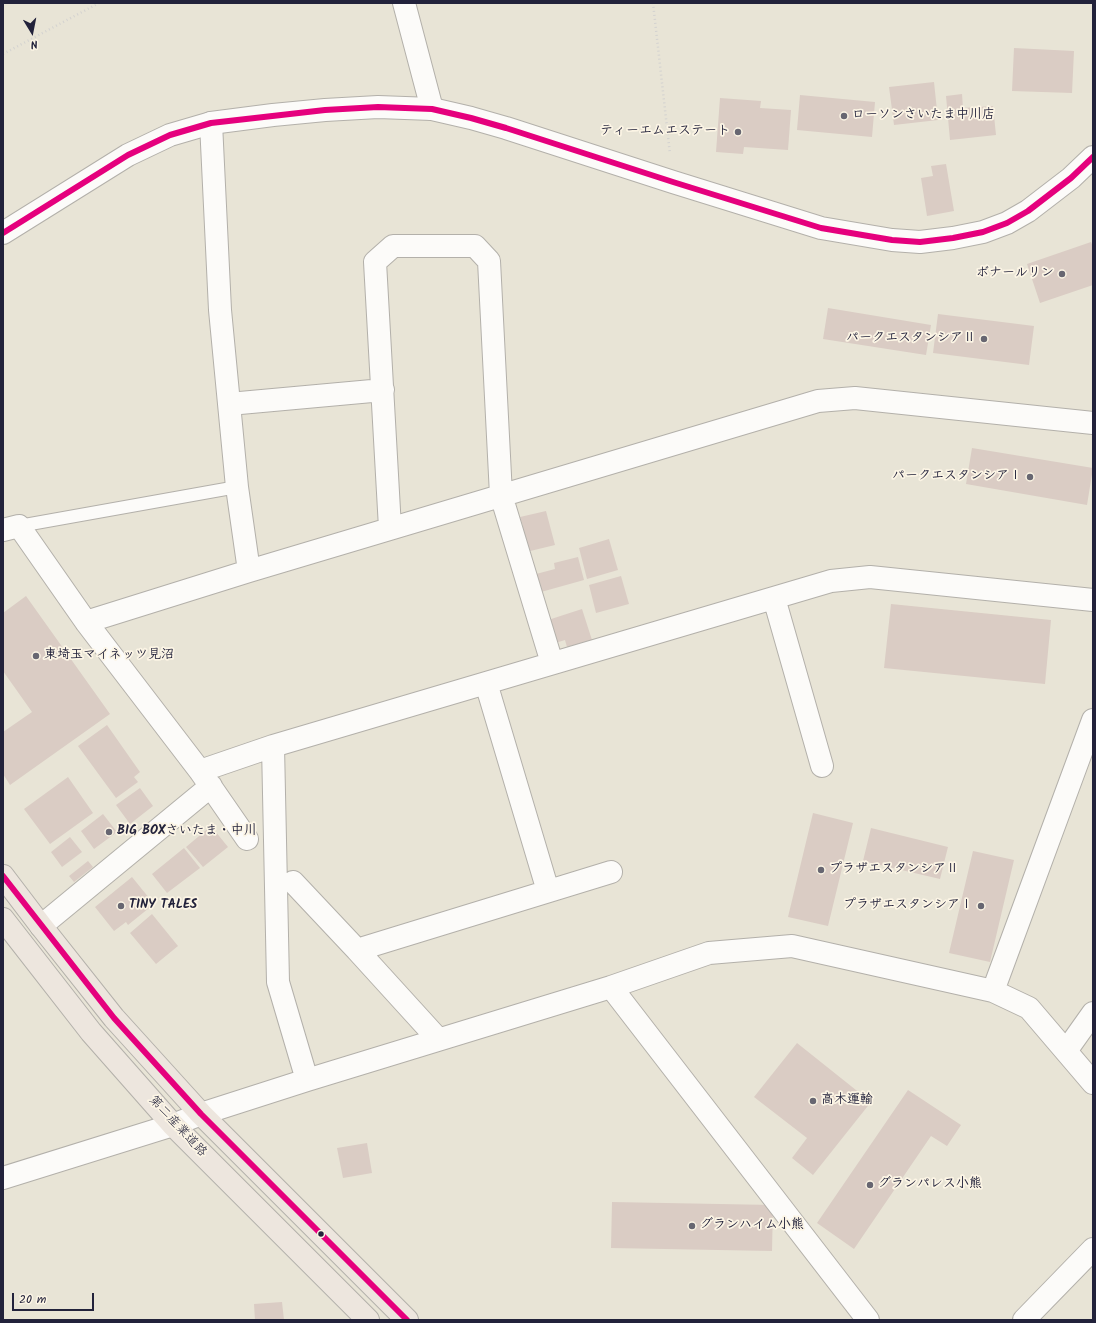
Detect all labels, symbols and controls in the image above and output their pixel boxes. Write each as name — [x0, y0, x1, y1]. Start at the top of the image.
north arrow — [12, 12, 52, 52]
text: N — [29, 34, 39, 53]
place label: ローソンさいたま中川店 — [852, 108, 995, 124]
marker: ローソンさいたま中川店 — [839, 111, 849, 121]
place label: ティーエムエステート — [600, 124, 730, 140]
marker: ティーエムエステート — [733, 127, 743, 137]
place label: ボナールリン — [976, 266, 1054, 282]
marker: ボナールリン — [1057, 269, 1067, 279]
place label: パークエスタンシアⅡ — [846, 331, 976, 347]
marker: パークエスタンシアⅡ — [979, 334, 989, 344]
place label: パークエスタンシアⅠ — [892, 469, 1022, 485]
marker: パークエスタンシアⅠ — [1025, 472, 1035, 482]
place label: 東埼玉マイネッツ見沼 — [44, 648, 174, 664]
marker: 東埼玉マイネッツ見沼 — [31, 651, 41, 661]
place label: BIG BOXさいたま・中川 — [117, 824, 257, 840]
marker: BIG BOXさいたま・中川 — [104, 827, 114, 837]
place label: プラザエスタンシアⅡ — [829, 862, 959, 878]
marker: プラザエスタンシアⅡ — [816, 865, 826, 875]
place label: TINY TALES — [129, 898, 197, 914]
place label: プラザエスタンシアⅠ — [843, 898, 973, 914]
marker: TINY TALES — [116, 901, 126, 911]
marker: プラザエスタンシアⅠ — [976, 901, 986, 911]
street label: 第二産業道路 — [145, 1093, 209, 1161]
place label: 高木運輸 — [821, 1093, 873, 1109]
marker: 高木運輸 — [808, 1096, 818, 1106]
place label: グランパレス小熊 — [878, 1177, 982, 1193]
marker: グランパレス小熊 — [865, 1180, 875, 1190]
place label: グランハイム小熊 — [700, 1218, 804, 1234]
marker: グランハイム小熊 — [687, 1221, 697, 1231]
unlabelled marker — [316, 1229, 326, 1239]
scale bar — [14, 1285, 96, 1311]
text: 20 m — [19, 1290, 46, 1309]

